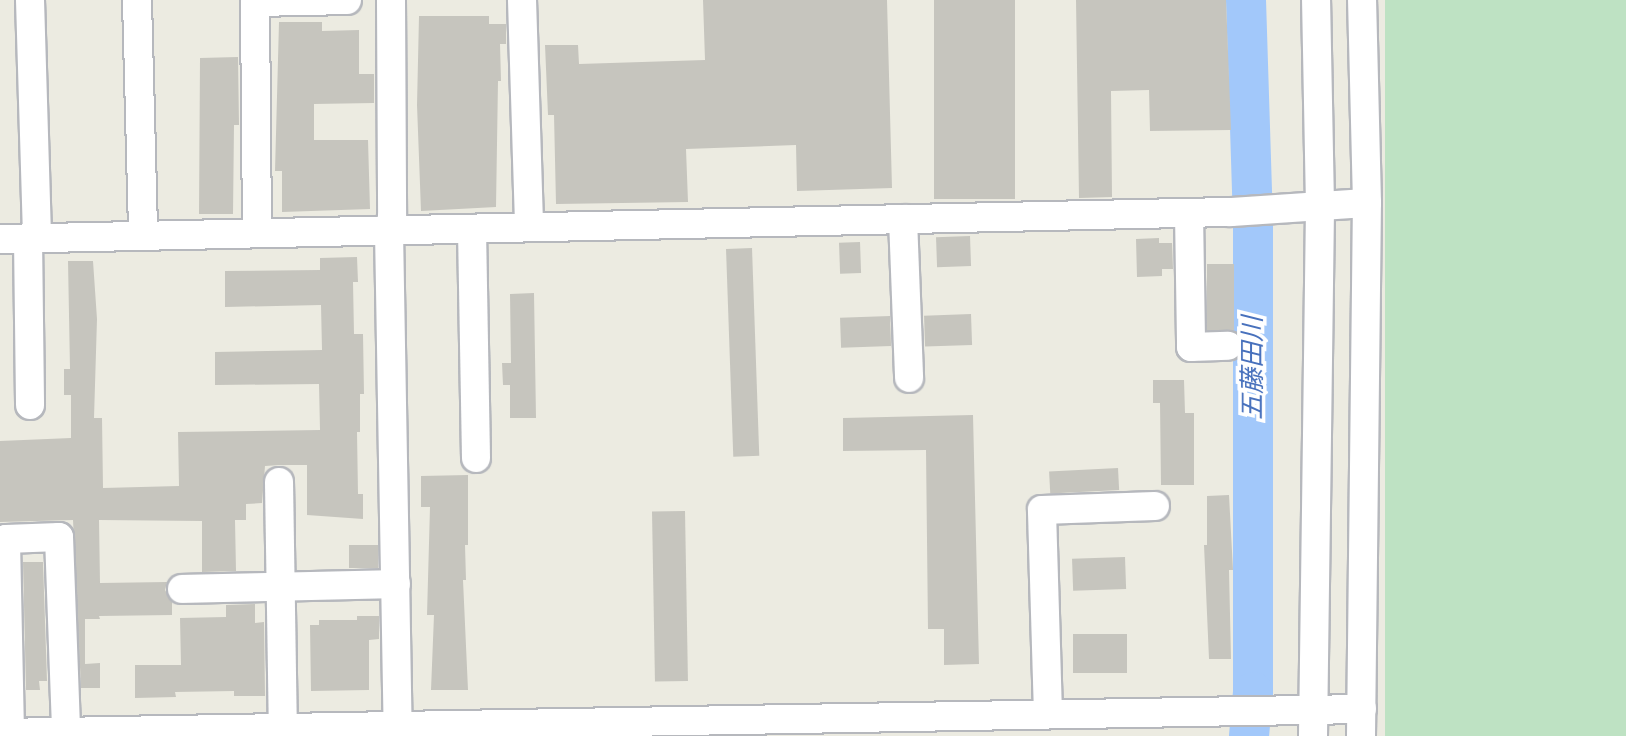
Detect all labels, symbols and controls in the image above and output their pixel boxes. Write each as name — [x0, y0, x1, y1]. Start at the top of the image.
water label: 五藤田川 — [1237, 316, 1269, 420]

